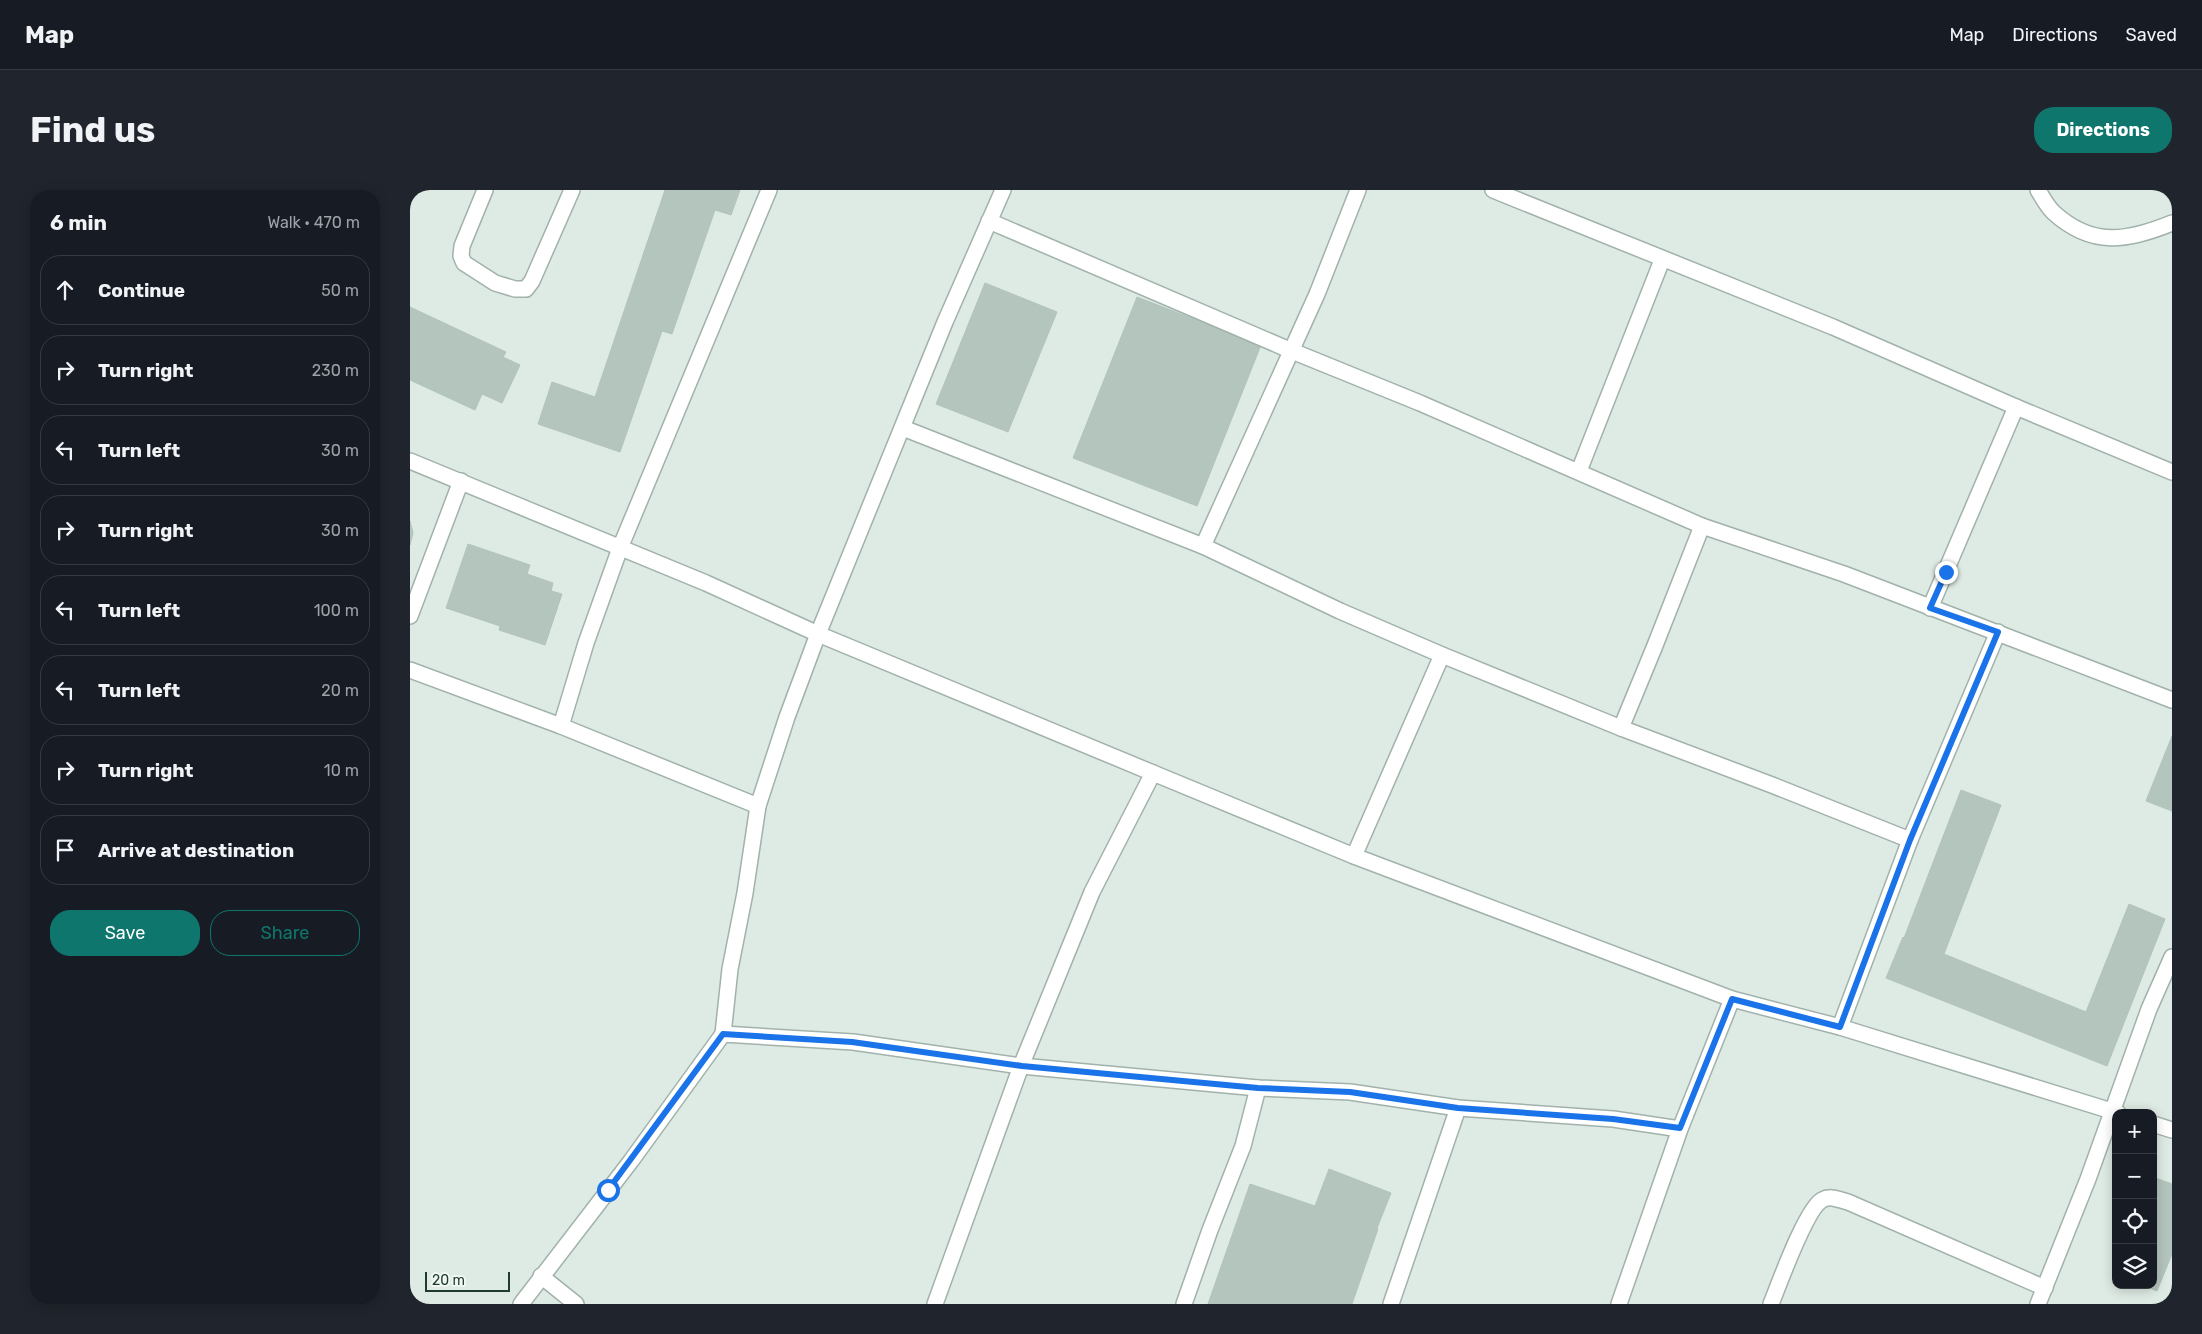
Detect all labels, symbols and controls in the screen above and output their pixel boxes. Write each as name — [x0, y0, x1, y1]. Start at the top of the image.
text: Map — [25, 21, 74, 49]
text: Map — [1949, 24, 1984, 46]
text: Directions — [2012, 24, 2098, 46]
text: Saved — [2126, 24, 2177, 46]
button: Directions — [2034, 107, 2172, 153]
text: Find us — [30, 109, 155, 151]
text: 6 min — [50, 210, 107, 235]
text: Walk · 470 m — [267, 213, 360, 232]
icon: ahead — [51, 276, 79, 304]
text: Continue — [98, 279, 185, 302]
text: 50 m — [321, 281, 359, 300]
icon: right — [51, 356, 79, 384]
text: Turn right — [98, 359, 193, 382]
text: 230 m — [312, 361, 359, 380]
icon: left — [51, 436, 79, 464]
text: Turn left — [98, 439, 180, 462]
text: 30 m — [321, 441, 359, 460]
icon: right — [51, 516, 79, 544]
text: Turn right — [98, 519, 193, 542]
text: 30 m — [321, 521, 359, 540]
route end — [1935, 561, 1958, 584]
icon: left — [51, 596, 79, 624]
text: Turn left — [98, 599, 180, 622]
text: 100 m — [314, 601, 359, 620]
icon: left — [51, 676, 79, 704]
text: Turn left — [98, 679, 180, 702]
text: 20 m — [321, 681, 359, 700]
icon: right — [51, 756, 79, 784]
text: Turn right — [98, 759, 193, 782]
text: 10 m — [324, 761, 359, 780]
icon: arrive — [51, 836, 79, 864]
text: Arrive at destination — [98, 839, 294, 862]
button: Save — [50, 910, 200, 956]
button: Share — [210, 910, 360, 956]
map controls — [2112, 1109, 2157, 1289]
button: + — [2112, 1109, 2157, 1154]
button: − — [2112, 1154, 2157, 1199]
route start — [597, 1179, 620, 1202]
button: locate — [2112, 1199, 2157, 1244]
button: layers — [2112, 1244, 2157, 1289]
scale bar — [425, 1269, 510, 1292]
text: 20 m — [432, 1272, 465, 1289]

